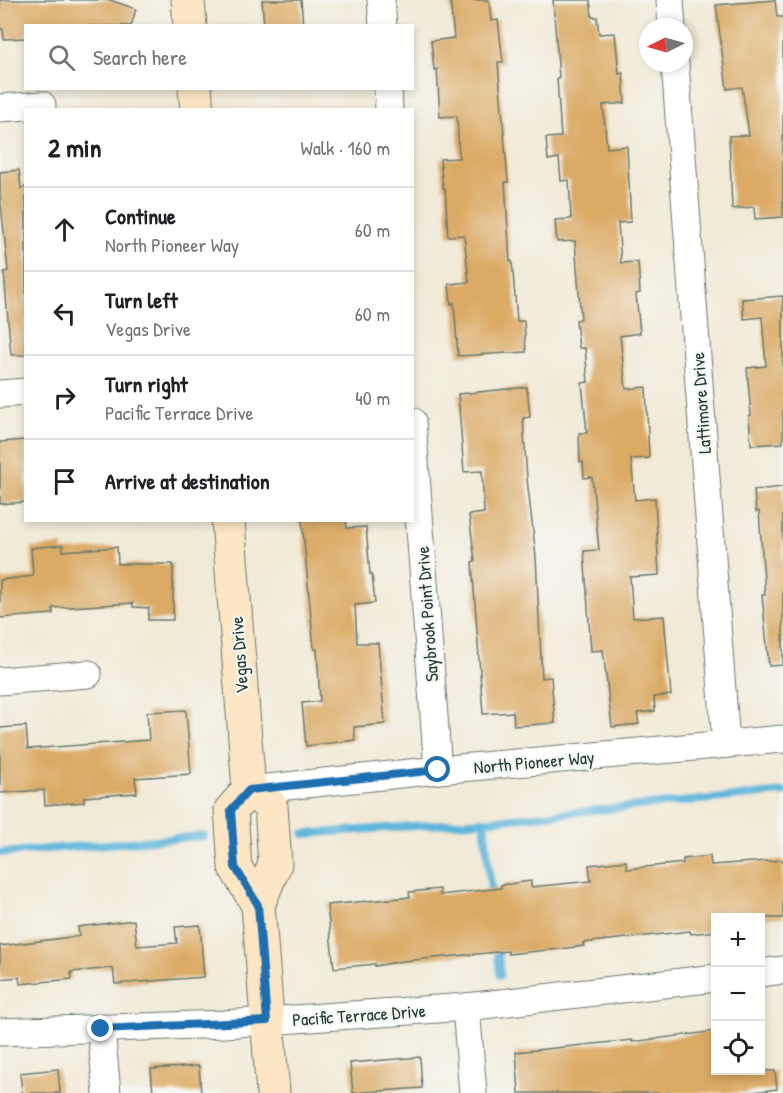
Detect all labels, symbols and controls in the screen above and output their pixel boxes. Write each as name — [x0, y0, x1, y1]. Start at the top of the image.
north arrow — [639, 18, 693, 72]
search box — [24, 24, 414, 90]
icon: search — [45, 41, 78, 74]
text: Search here — [93, 42, 187, 72]
text: 2 min — [48, 130, 101, 165]
text: Walk · 160 m — [301, 134, 390, 161]
text: Continue — [105, 201, 176, 231]
icon: ahead — [48, 213, 81, 246]
text: 60 m — [355, 216, 390, 243]
text: North Pioneer Way — [105, 231, 239, 258]
text: Turn left — [105, 285, 178, 315]
icon: left — [48, 297, 81, 330]
text: 60 m — [355, 300, 390, 327]
text: Vegas Drive — [105, 315, 191, 342]
street label: Lattimore Drive — [685, 351, 717, 455]
text: Turn right — [105, 369, 188, 399]
icon: right — [48, 381, 81, 414]
text: 40 m — [355, 384, 390, 411]
text: Pacific Terrace Drive — [105, 399, 254, 426]
icon: arrive — [48, 465, 81, 498]
text: Arrive at destination — [105, 466, 270, 496]
street label: Saybrook Point Drive — [410, 545, 444, 683]
street label: Vegas Drive — [224, 616, 254, 694]
street label: North Pioneer Way — [473, 744, 596, 780]
route start — [424, 756, 450, 782]
map controls — [711, 913, 765, 1075]
button: + — [711, 913, 765, 967]
button: − — [711, 967, 765, 1021]
street label: Pacific Terrace Drive — [291, 998, 427, 1032]
route end — [87, 1015, 113, 1041]
button: locate — [711, 1021, 765, 1075]

